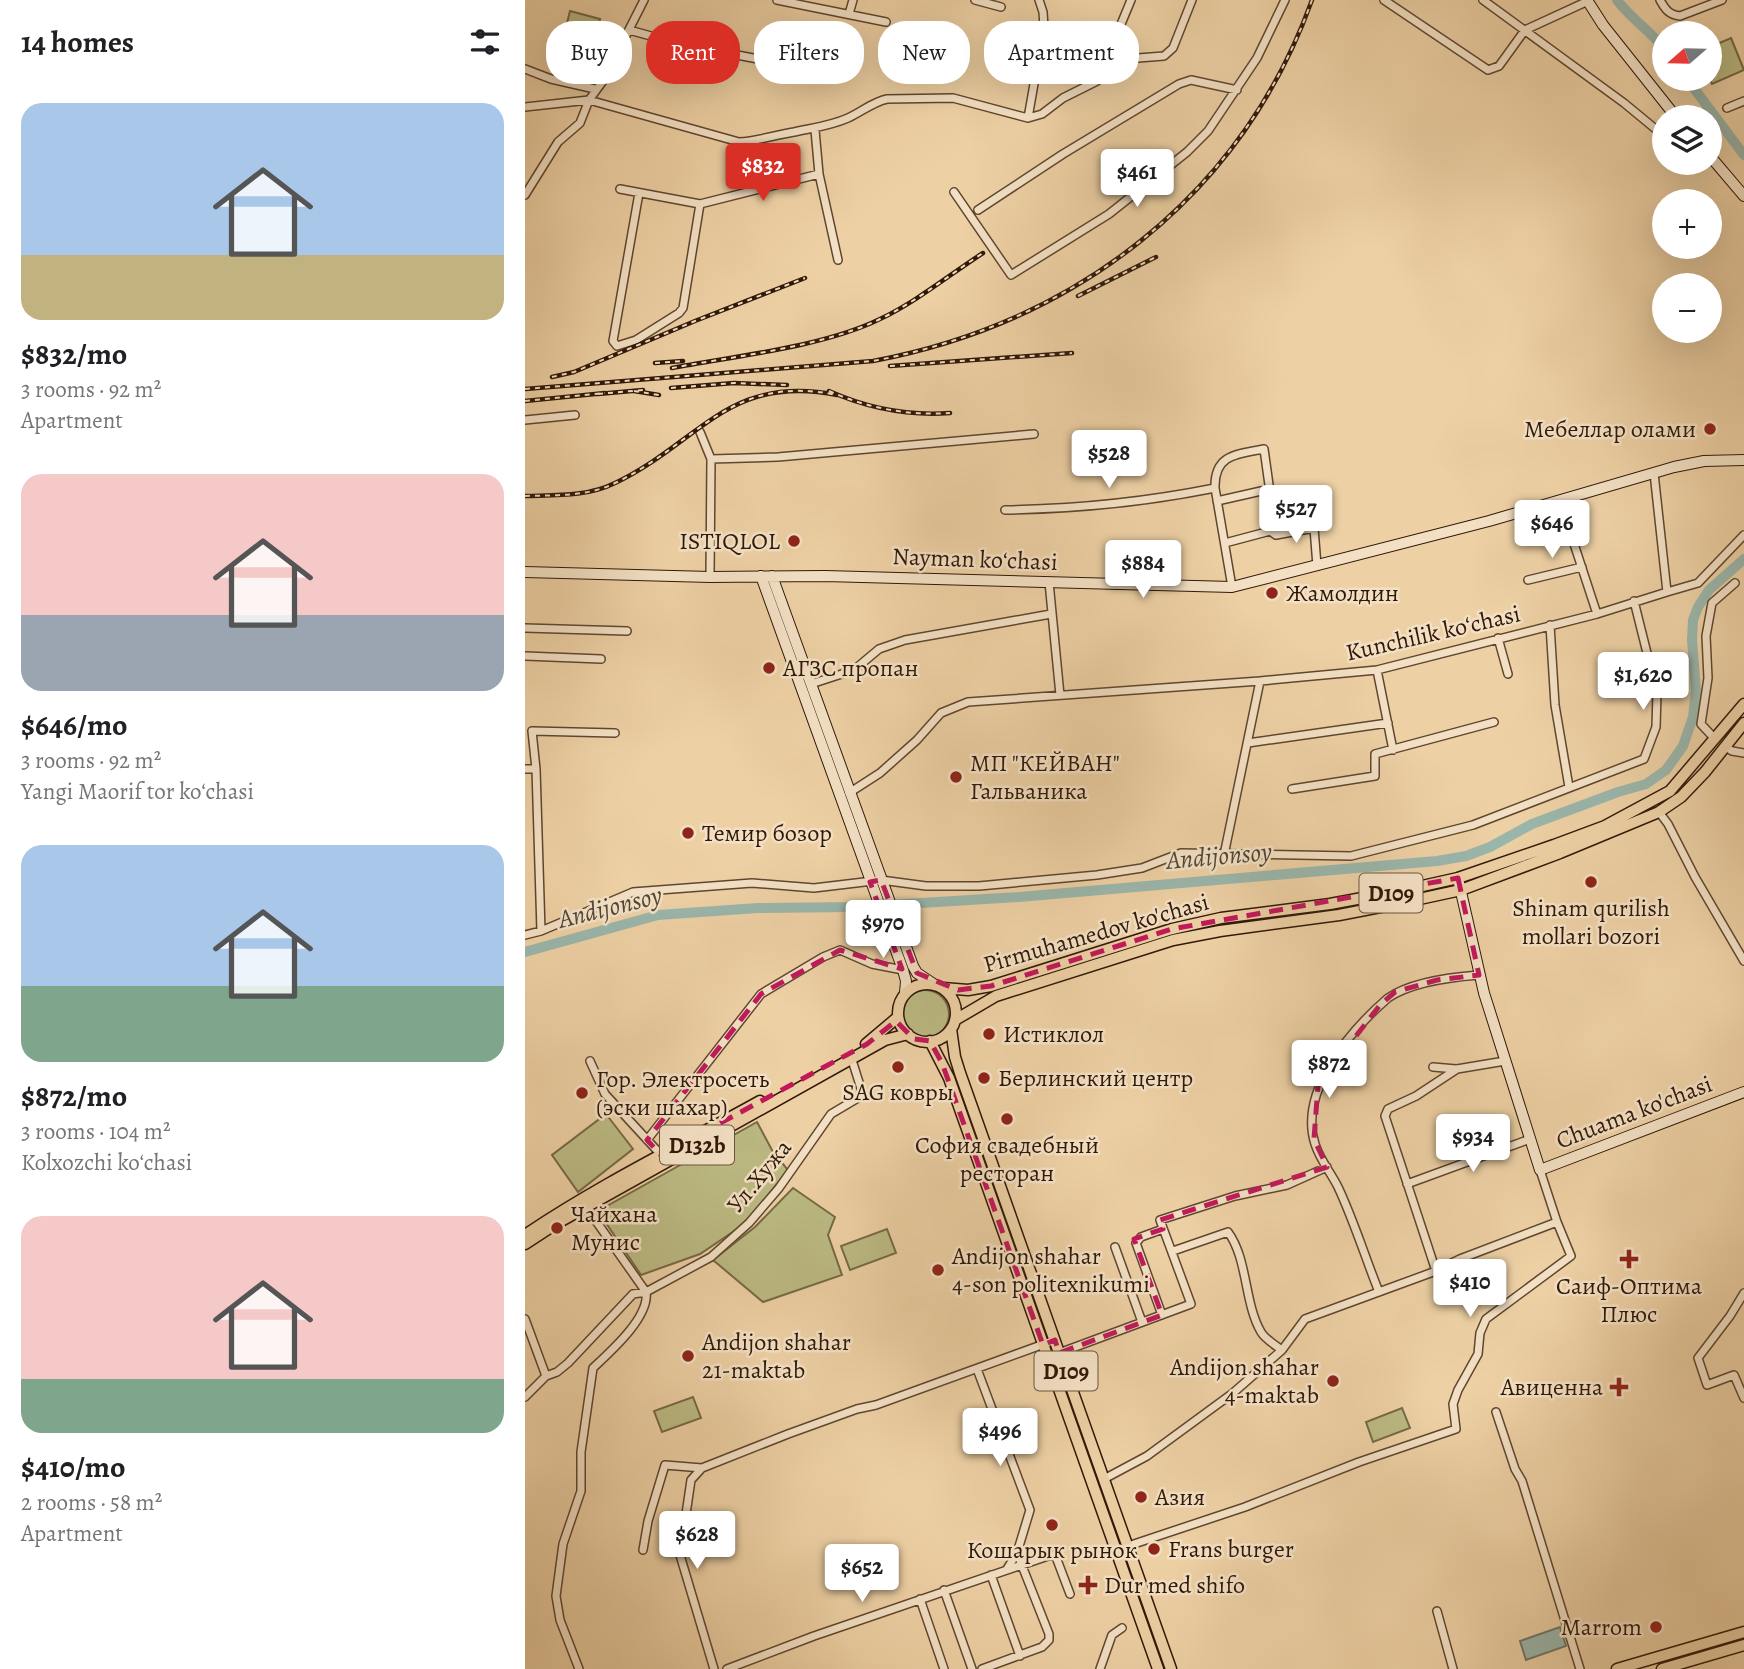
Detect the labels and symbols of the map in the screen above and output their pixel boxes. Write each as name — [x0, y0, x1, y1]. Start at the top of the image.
north arrow — [1652, 21, 1722, 91]
pin: $832 — [722, 144, 804, 203]
pin: $461 — [1096, 150, 1178, 209]
place label: Мебеллар олами — [1524, 413, 1696, 445]
marker: Мебеллар олами — [1702, 421, 1718, 437]
pin: $528 — [1068, 430, 1150, 490]
pin: $527 — [1255, 486, 1337, 545]
pin: $646 — [1511, 500, 1593, 560]
place label: ISTIQLOL — [679, 525, 781, 557]
marker: ISTIQLOL — [786, 533, 802, 549]
street label: Nayman koʻchasi — [892, 540, 1058, 578]
pin: $884 — [1102, 540, 1184, 600]
place label: Жамолдин — [1286, 577, 1399, 609]
marker: Жамолдин — [1264, 585, 1280, 601]
street label: Kunchilik koʻchasi — [1343, 597, 1523, 669]
place label: АГЗС пропан — [782, 652, 918, 684]
pin: $1,620 — [1586, 652, 1700, 712]
marker: АГЗС пропан — [761, 660, 777, 676]
place label: МП "КЕЙВАН" Гальваника — [970, 747, 1120, 807]
marker: МП "КЕЙВАН" Гальваника — [948, 769, 964, 785]
place label: Темир бозор — [702, 817, 832, 849]
marker: Темир бозор — [680, 825, 696, 841]
water label: Andijonsoy — [1163, 834, 1273, 878]
road number: D109 — [1359, 874, 1423, 912]
marker: Shinam qurilish mollari bozori — [1583, 874, 1599, 890]
water label: Andijonsoy — [552, 877, 666, 937]
street label: Pirmuhamedov ko'chasi — [979, 885, 1213, 981]
place label: Shinam qurilish mollari bozori — [1512, 892, 1670, 952]
pin: $970 — [842, 900, 924, 960]
place label: Истиклол — [1003, 1018, 1104, 1050]
marker: Истиклол — [981, 1026, 997, 1042]
pin: $872 — [1288, 1040, 1370, 1100]
marker: SAG ковры — [890, 1059, 906, 1075]
place label: Берлинский центр — [998, 1062, 1193, 1094]
place label: Гор. Электросеть (эски шахар) — [596, 1063, 770, 1123]
street label: Chuama ko'chasi — [1551, 1068, 1717, 1156]
marker: Берлинский центр — [976, 1070, 992, 1086]
place label: SAG ковры — [842, 1076, 954, 1108]
marker: Гор. Электросеть (эски шахар) — [574, 1085, 590, 1101]
marker: София свадебный ресторан — [999, 1111, 1015, 1127]
pin: $934 — [1432, 1114, 1514, 1174]
road number: D132b — [660, 1126, 734, 1164]
place label: София свадебный ресторан — [915, 1129, 1099, 1189]
street label: Ул.Хужа — [719, 1132, 799, 1220]
place label: Чайхана Мунис — [571, 1198, 657, 1258]
marker: Чайхана Мунис — [549, 1220, 565, 1236]
place label: Andijon shahar 4-son politexnikumi — [951, 1240, 1150, 1300]
marker: Саиф-Оптима Плюс — [1619, 1249, 1639, 1269]
pin: $410 — [1429, 1260, 1511, 1319]
marker: Andijon shahar 4-son politexnikumi — [930, 1262, 946, 1278]
place label: Саиф-Оптима Плюс — [1556, 1270, 1702, 1330]
place label: Andijon shahar 21-maktab — [701, 1326, 851, 1386]
marker: Andijon shahar 21-maktab — [680, 1348, 696, 1364]
place label: Andijon shahar 4-maktab — [1169, 1351, 1319, 1411]
road number: D109 — [1035, 1352, 1097, 1390]
place label: Авиценна — [1500, 1371, 1603, 1403]
marker: Andijon shahar 4-maktab — [1325, 1373, 1341, 1389]
marker: Авиценна — [1609, 1377, 1629, 1397]
pin: $496 — [959, 1408, 1041, 1468]
place label: Азия — [1154, 1481, 1205, 1513]
marker: Азия — [1133, 1489, 1149, 1505]
pin: $628 — [656, 1512, 738, 1571]
marker: Кошарык рынок — [1044, 1517, 1060, 1533]
place label: Frans burger — [1168, 1533, 1294, 1565]
place label: Кошарык рынок — [967, 1534, 1137, 1566]
marker: Frans burger — [1146, 1541, 1162, 1557]
pin: $652 — [821, 1544, 903, 1604]
place label: Dur med shifo — [1104, 1569, 1245, 1601]
marker: Dur med shifo — [1078, 1575, 1098, 1595]
place label: Marrom — [1561, 1611, 1642, 1643]
marker: Marrom — [1648, 1619, 1664, 1635]

